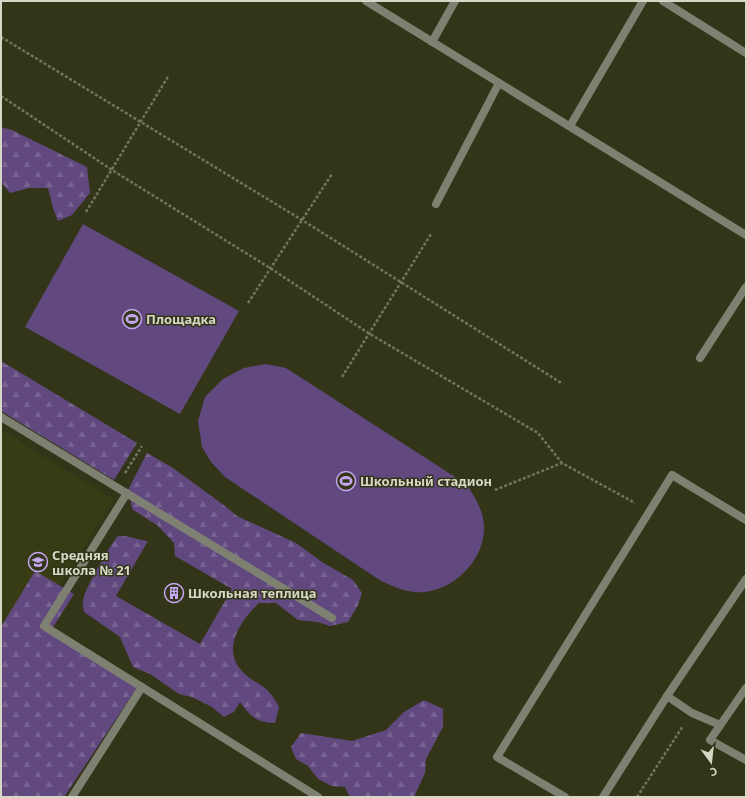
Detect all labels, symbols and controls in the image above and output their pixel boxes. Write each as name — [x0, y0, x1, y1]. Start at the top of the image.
sports icon: Площадка — [121, 308, 143, 330]
place label: Площадка — [146, 310, 216, 328]
sports icon: Школьный стадион — [335, 470, 357, 492]
place label: Школьный стадион — [360, 472, 492, 490]
place label: Средняя школа № 21 — [52, 546, 131, 579]
school or university icon: Средняя школа № 21 — [27, 551, 49, 573]
building icon: Школьная теплица — [163, 582, 185, 604]
place label: Школьная теплица — [188, 584, 317, 602]
north arrow — [691, 742, 731, 782]
text: С — [708, 764, 719, 780]

